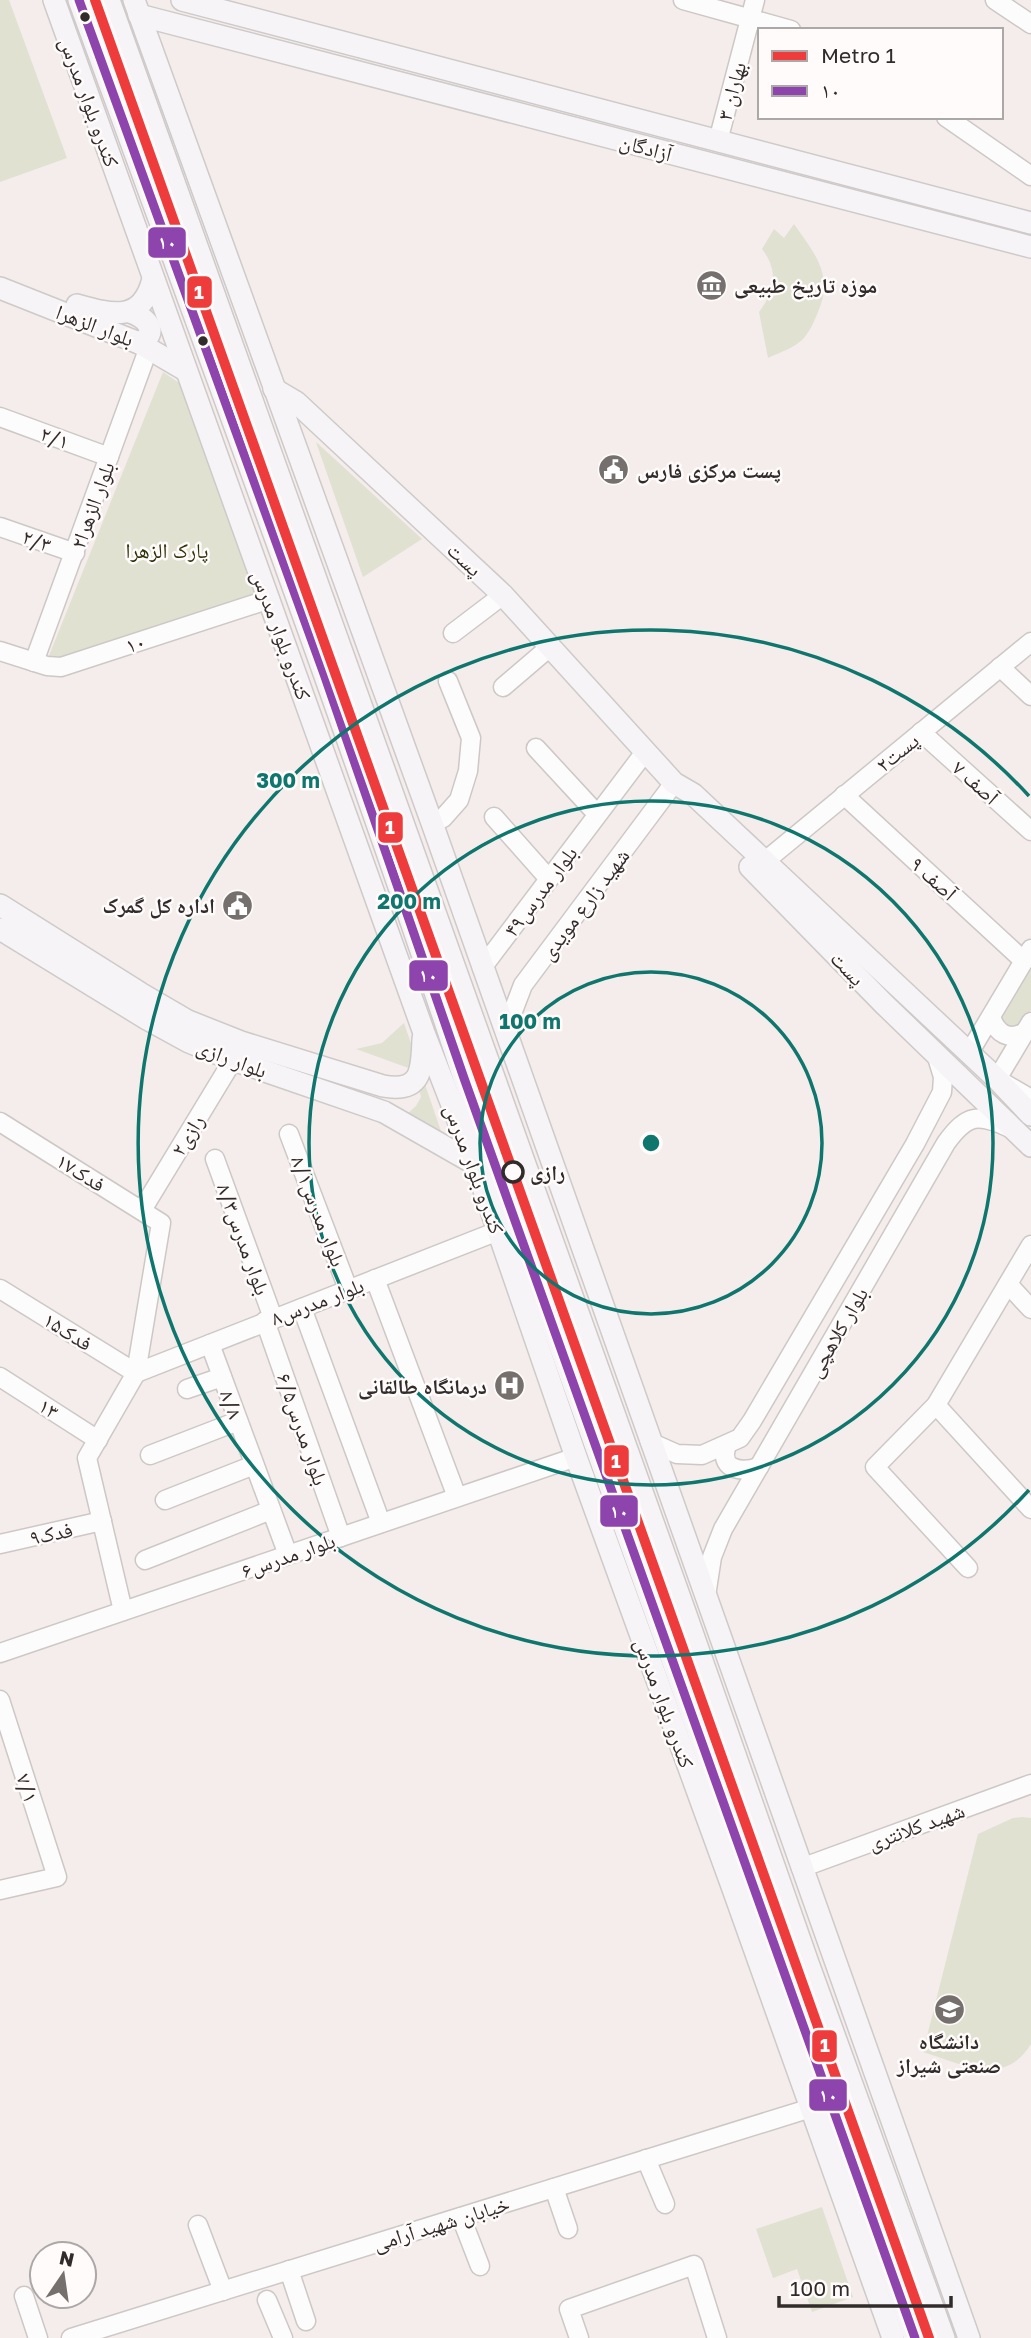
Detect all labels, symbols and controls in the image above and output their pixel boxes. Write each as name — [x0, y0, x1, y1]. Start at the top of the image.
unlabelled marker — [78, 10, 92, 24]
legend — [758, 28, 1003, 119]
street label: کندرو بلوار مدرس — [54, 34, 126, 171]
text: Metro 1 — [821, 42, 896, 68]
street label: بهاران ۳ — [711, 59, 751, 123]
text: ۱۰ — [821, 77, 840, 103]
street label: آزادگان — [617, 128, 676, 167]
line badge: ۱۰ — [147, 226, 187, 259]
text: ۱۰ — [158, 230, 176, 253]
museum icon: موزه تاریخ طبیعی — [694, 268, 728, 302]
place label: موزه تاریخ طبیعی — [734, 272, 877, 300]
line badge: 1 — [186, 275, 213, 309]
text: 1 — [194, 280, 204, 303]
street label: بلوار الزهرا — [52, 298, 138, 352]
unlabelled marker — [196, 334, 210, 348]
street label: ۲/۱ — [37, 420, 73, 454]
public building icon: پست مرکزی فارس — [597, 453, 631, 487]
place label: پست مرکزی فارس — [637, 457, 781, 484]
street label: بلوار الزهرا۲ — [64, 458, 120, 552]
street label: ۲/۳ — [19, 523, 55, 557]
street label: پست — [442, 536, 488, 582]
park label: پارک الزهرا — [125, 537, 209, 563]
street label: کندرو بلوار مدرس — [246, 567, 318, 704]
street label: ۱۰ — [122, 628, 148, 658]
street label: پست۲ — [870, 727, 924, 777]
street label: ۷ آصف — [947, 754, 1005, 810]
text: 300 m — [256, 767, 320, 793]
line badge: 1 — [377, 811, 404, 844]
text: 1 — [385, 815, 395, 838]
street label: بلوار مدرس۴۹ — [497, 840, 583, 942]
street label: شهید زارع مویدی — [534, 843, 635, 966]
street label: ۹ آصف — [905, 850, 963, 906]
public building icon: اداره کل گمرک — [221, 888, 255, 922]
text: 200 m — [377, 888, 441, 914]
place label: اداره کل گمرک — [103, 892, 215, 919]
street label: پست — [825, 945, 871, 991]
line badge: ۱۰ — [408, 959, 449, 992]
text: ۱۰ — [419, 963, 437, 986]
text: 100 m — [499, 1008, 561, 1034]
street label: بلوار رازی — [193, 1033, 271, 1083]
street label: کندرو بلوار مدرس — [439, 1101, 511, 1238]
street label: رازی۲ — [165, 1110, 209, 1160]
centre of rings — [639, 1131, 663, 1155]
street label: فدک۱۷ — [52, 1147, 110, 1197]
street label: بلوار مدرس۸/۱ — [285, 1152, 352, 1271]
place label: رازی — [530, 1159, 565, 1185]
marker: رازی — [502, 1161, 524, 1183]
street label: بلوار مدرس۸/۳ — [211, 1180, 276, 1299]
street label: بلوار مدرس۸ — [267, 1271, 368, 1332]
street label: بلوار کلاهچی — [801, 1282, 874, 1382]
street label: فدک۱۵ — [39, 1306, 97, 1356]
street label: بلوار مدرس۶/۵ — [271, 1369, 334, 1489]
hospital icon: درمانگاه طالقانی — [493, 1369, 527, 1403]
place label: درمانگاه طالقانی — [358, 1373, 487, 1400]
street label: ۸/۸ — [215, 1386, 249, 1422]
street label: ۱۳ — [34, 1392, 64, 1424]
line badge: 1 — [603, 1444, 630, 1478]
text: 1 — [611, 1449, 621, 1472]
line badge: ۱۰ — [599, 1494, 639, 1528]
text: ۱۰ — [610, 1499, 628, 1522]
street label: فدک۹ — [27, 1516, 75, 1550]
street label: بلوار مدرس۶ — [238, 1527, 339, 1584]
street label: کندرو بلوار مدرس — [629, 1635, 701, 1772]
street label: ۷/۱ — [11, 1770, 45, 1806]
street label: شهید کلانتری — [864, 1797, 968, 1855]
school or university icon: دانشگاه صنعتی شیراز — [932, 1992, 966, 2026]
place label: دانشگاه صنعتی شیراز — [896, 2028, 1001, 2079]
line badge: 1 — [811, 2029, 838, 2063]
text: 1 — [820, 2033, 830, 2056]
line badge: ۱۰ — [808, 2078, 848, 2112]
text: ۱۰ — [819, 2083, 837, 2106]
street label: خیابان شهید آرامی — [370, 2190, 513, 2257]
north arrow — [28, 2240, 98, 2310]
text: N — [57, 2245, 77, 2271]
scale bar — [779, 2264, 950, 2308]
text: 100 m — [790, 2275, 850, 2301]

